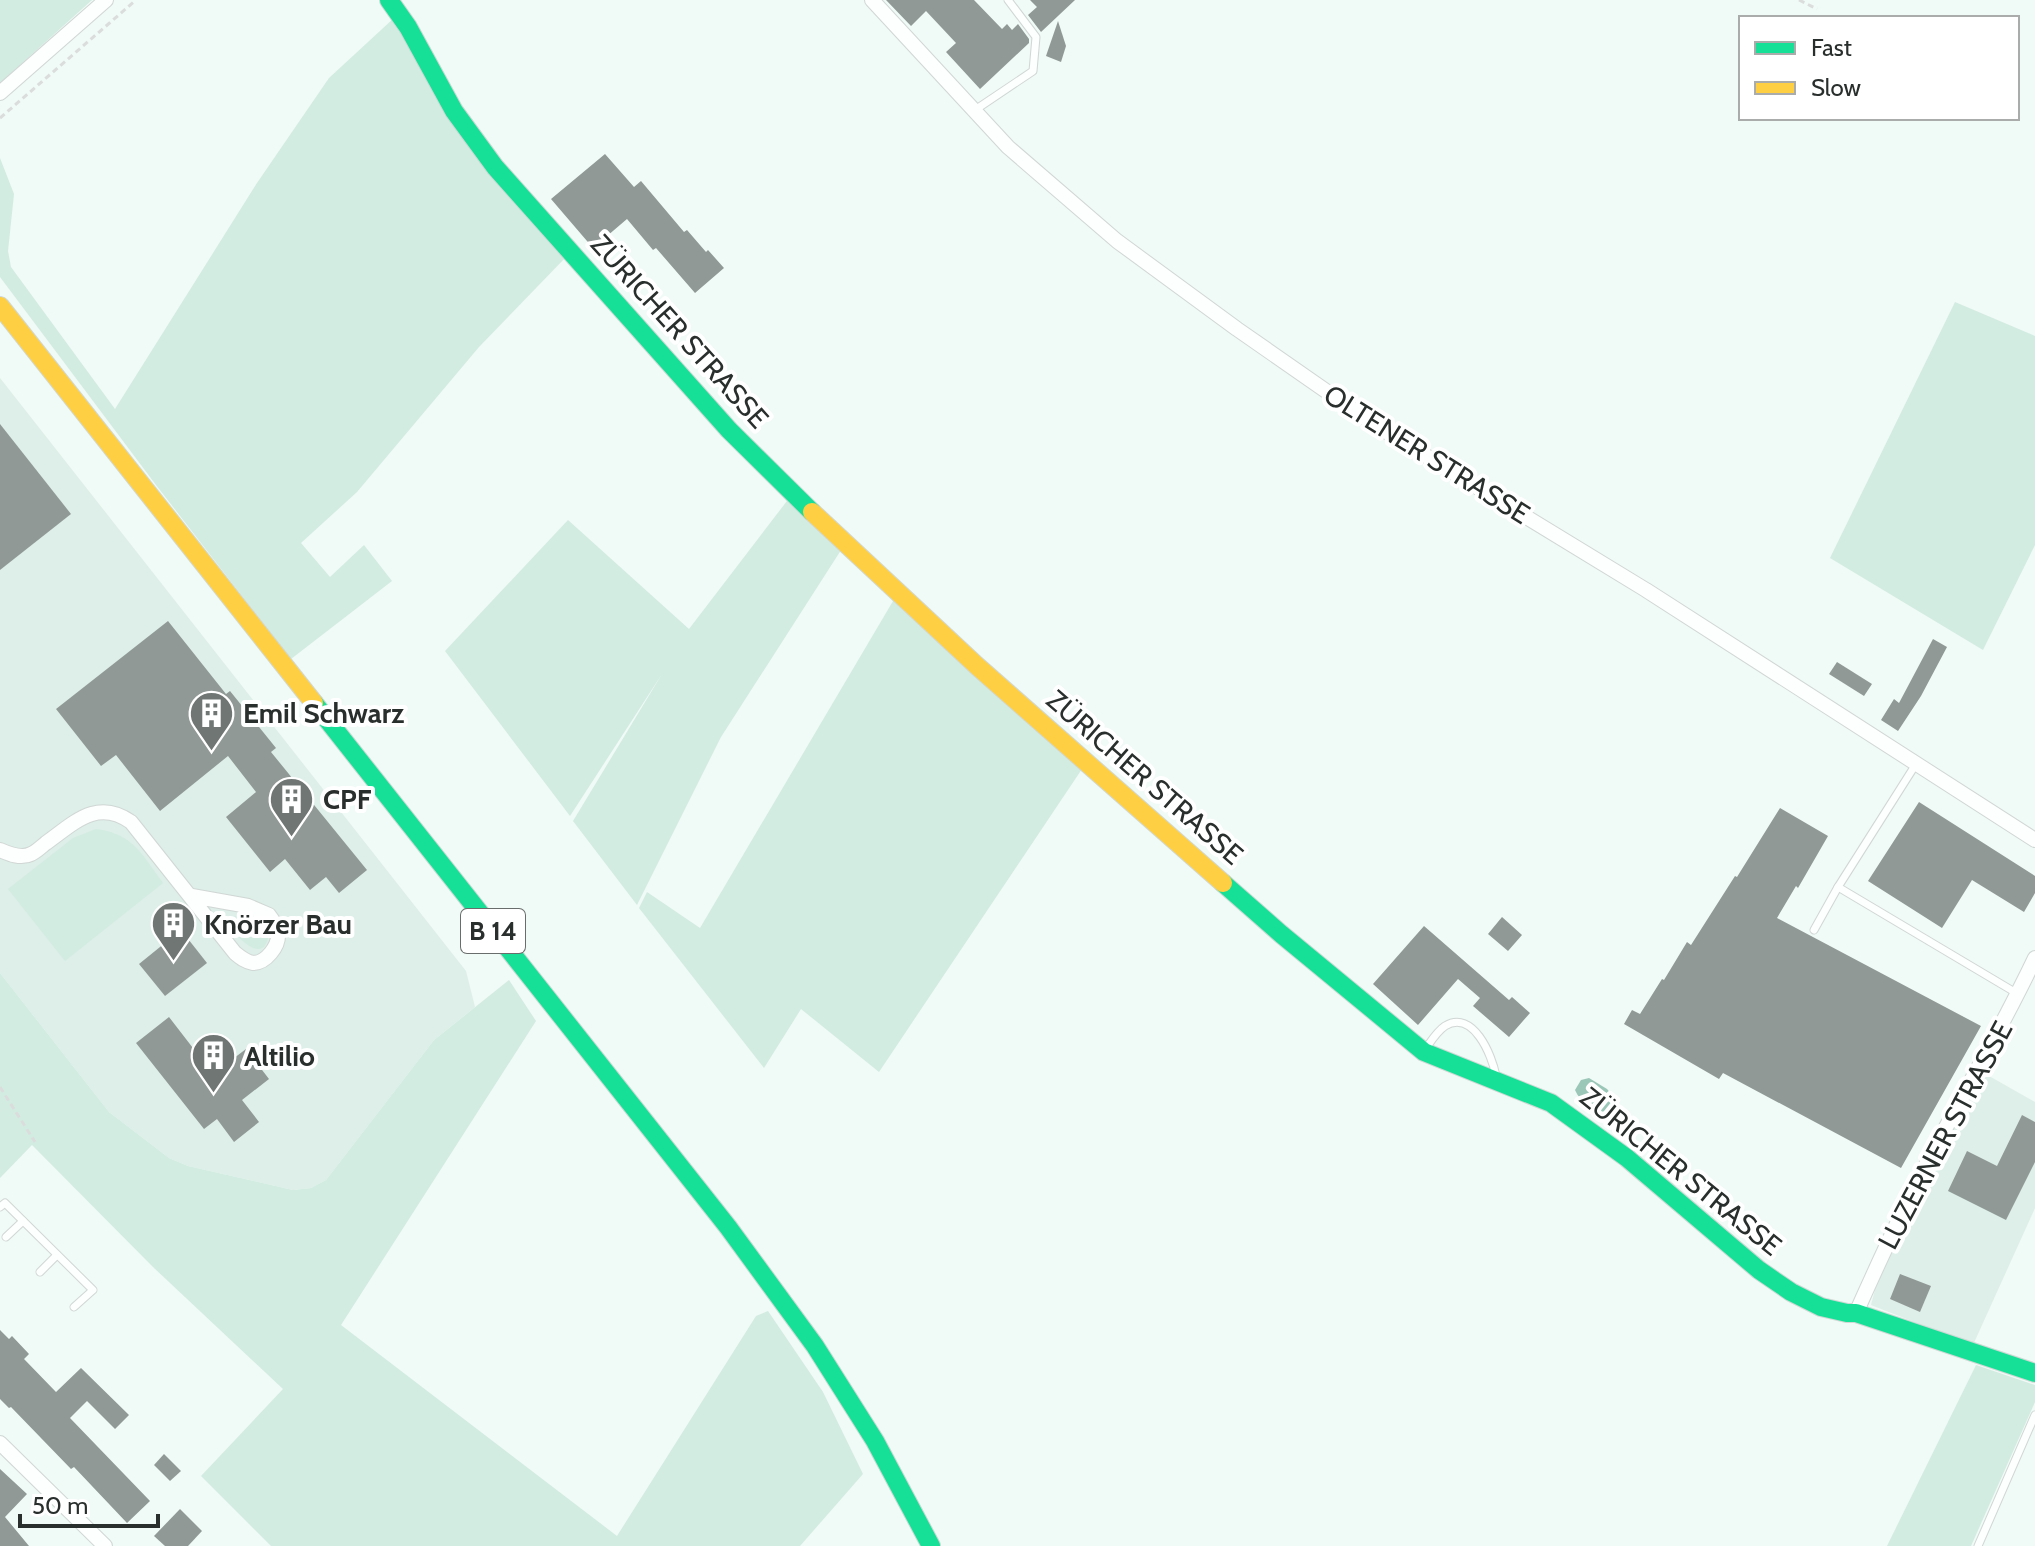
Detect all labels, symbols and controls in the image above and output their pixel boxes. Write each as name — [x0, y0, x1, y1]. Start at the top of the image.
legend — [1739, 16, 2019, 120]
text: Fast — [1811, 33, 1852, 62]
text: Slow — [1811, 73, 1861, 102]
street label: ZÜRICHER STRASSE — [584, 227, 776, 435]
street label: OLTENER STRASSE — [1318, 377, 1536, 531]
street label: ZÜRICHER STRASSE — [1040, 682, 1250, 872]
building icon: Emil Schwarz — [188, 689, 236, 752]
place label: Emil Schwarz — [243, 696, 404, 730]
building icon: CPF — [268, 775, 316, 838]
place label: CPF — [323, 782, 372, 816]
building icon: Knörzer Bau — [149, 900, 197, 963]
place label: Knörzer Bau — [204, 907, 352, 941]
road number: B 14 — [461, 909, 525, 953]
street label: LUZERNER STRASSE — [1870, 1015, 2020, 1255]
building icon: Altilio — [189, 1032, 237, 1095]
place label: Altilio — [244, 1039, 315, 1073]
street label: ZÜRICHER STRASSE — [1574, 1079, 1788, 1263]
scale bar — [20, 1478, 158, 1528]
text: 50 m — [32, 1491, 88, 1520]

